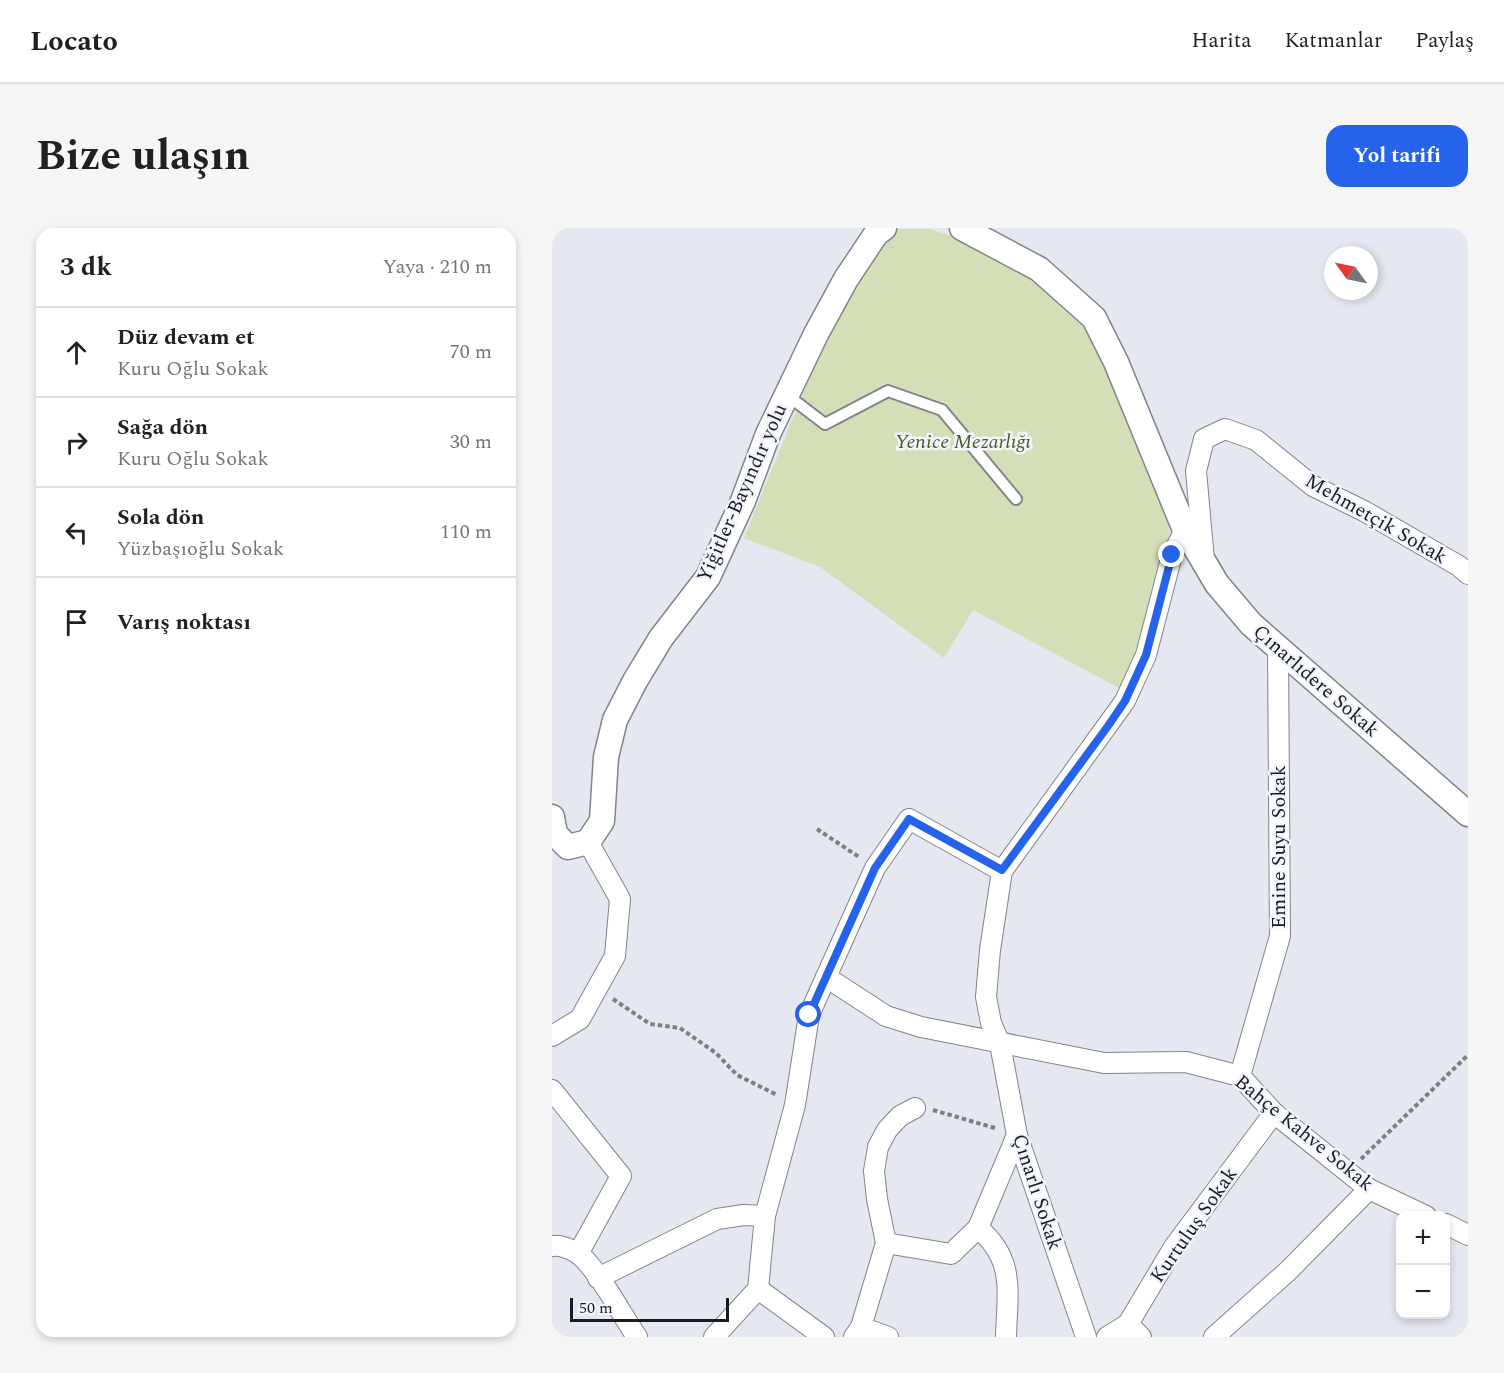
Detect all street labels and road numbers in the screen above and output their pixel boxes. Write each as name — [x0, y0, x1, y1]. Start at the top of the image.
street label: Yiğitler-Bayındır yolu — [689, 399, 795, 587]
street label: Mehmetçik Sokak — [1299, 466, 1453, 572]
street label: Çınarlıdere Sokak — [1246, 617, 1386, 745]
street label: Emine Suyu Sokak — [1264, 765, 1294, 929]
street label: Bahçe Kahve Sokak — [1228, 1067, 1380, 1199]
street label: Çınarlı Sokak — [1004, 1130, 1070, 1254]
street label: Kurtuluş Sokak — [1143, 1161, 1245, 1289]

